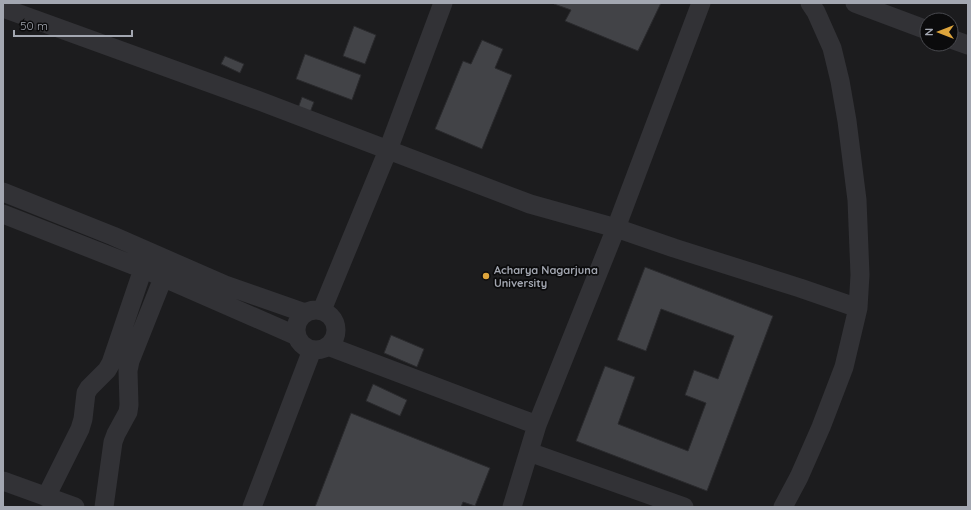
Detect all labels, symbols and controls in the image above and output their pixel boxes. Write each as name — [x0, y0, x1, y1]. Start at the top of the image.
scale bar — [14, 12, 132, 38]
north arrow — [919, 12, 959, 52]
text: 50 m — [20, 18, 48, 33]
text: N — [922, 28, 936, 36]
place label: Acharya Nagarjuna University — [494, 263, 598, 290]
marker: Acharya Nagarjuna University — [481, 271, 491, 281]

